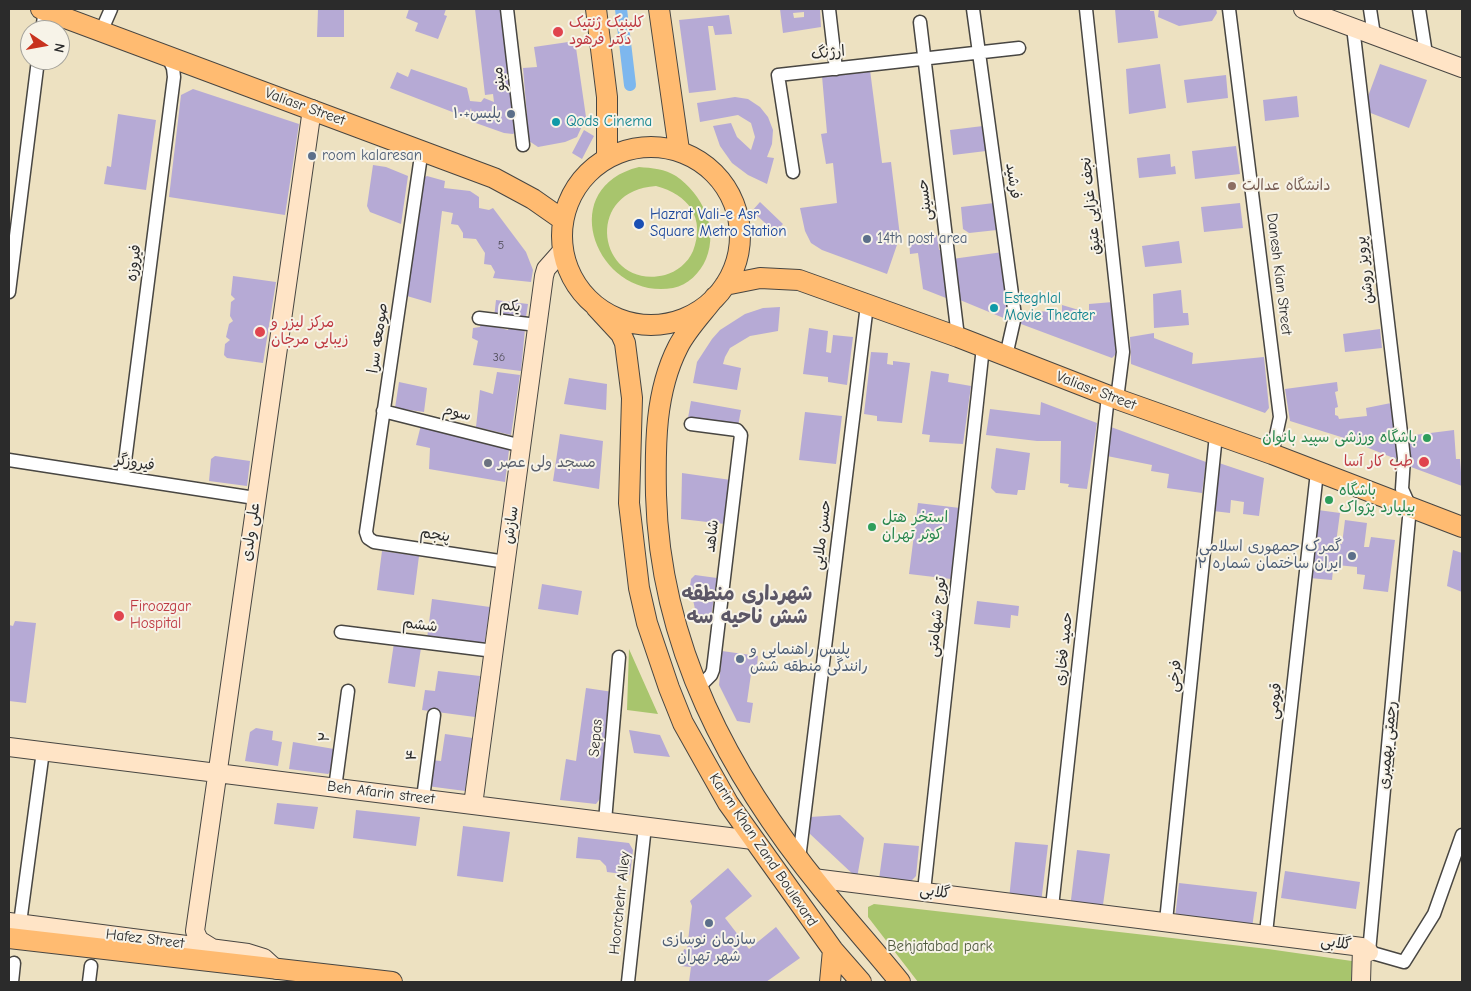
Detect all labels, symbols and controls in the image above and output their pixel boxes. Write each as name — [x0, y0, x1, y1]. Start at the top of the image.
place label: کلینیک ژنتیک دکتر فرهود — [569, 14, 644, 49]
north arrow — [20, 20, 70, 70]
marker: کلینیک ژنتیک دکتر فرهود — [551, 25, 565, 39]
text: N — [50, 42, 68, 54]
street label: ارژنگ — [810, 42, 846, 64]
street label: مینو — [489, 66, 509, 92]
street label: Valiasr Street — [262, 84, 348, 130]
place label: پلیس+۱۰ — [453, 105, 501, 123]
marker: پلیس+۱۰ — [505, 108, 517, 120]
place label: Qods Cinema — [566, 113, 652, 131]
marker: Qods Cinema — [550, 116, 562, 128]
place label: room kalaresan — [322, 147, 422, 165]
marker: room kalaresan — [306, 150, 318, 162]
street label: نجف غزایی عتیق — [1077, 156, 1105, 256]
street label: فرشید — [1002, 162, 1024, 200]
place label: دانشگاه عدالت — [1242, 177, 1331, 195]
street label: حسینی — [914, 178, 936, 222]
marker: دانشگاه عدالت — [1226, 180, 1238, 192]
place label: Hazrat Vali-e Asr Square Metro Station — [650, 206, 786, 241]
street label: Danesh Kian Street — [1263, 212, 1295, 336]
marker: Hazrat Vali-e Asr Square Metro Station — [632, 217, 646, 231]
place label: 14th post area — [877, 230, 968, 248]
marker: 14th post area — [861, 233, 873, 245]
street label: پرویز روشن — [1352, 235, 1378, 305]
house number: 5 — [498, 239, 504, 253]
street label: فیروزه — [123, 243, 145, 283]
place label: Esteghlal Movie Theater — [1004, 290, 1095, 325]
street label: یکم — [498, 296, 522, 316]
street label: صومعه سرا — [364, 302, 392, 374]
marker: Esteghlal Movie Theater — [988, 302, 1000, 314]
place label: مرکز لیزر و زیبایی مرجان — [271, 314, 349, 349]
marker: مرکز لیزر و زیبایی مرجان — [253, 325, 267, 339]
house number: 36 — [493, 351, 505, 365]
street label: Valiasr Street — [1054, 368, 1138, 414]
street label: سوم — [441, 401, 473, 425]
place label: باشگاه ورزشی سپید بانوان — [1262, 429, 1417, 447]
marker: باشگاه ورزشی سپید بانوان — [1421, 432, 1433, 444]
street label: فیروزگر — [114, 451, 156, 475]
place label: طب کار آسا — [1344, 453, 1413, 471]
place label: مسجد ولی عصر — [498, 454, 596, 472]
marker: طب کار آسا — [1417, 455, 1431, 469]
marker: مسجد ولی عصر — [482, 457, 494, 469]
place label: باشگاه بیلیارد پژواک — [1339, 482, 1415, 517]
marker: باشگاه بیلیارد پژواک — [1323, 494, 1335, 506]
street label: حسن ملایی — [809, 499, 835, 571]
street label: علی ولدی — [238, 502, 264, 562]
street label: سازش — [499, 505, 523, 545]
place label: استخر هتل کوثر تهران — [882, 509, 948, 544]
street label: شاهد — [701, 519, 723, 553]
marker: استخر هتل کوثر تهران — [866, 521, 878, 533]
street label: پنجم — [419, 524, 451, 546]
place label: گمرک جمهوری اسلامی ایران ساختمان شماره ۲ — [1197, 538, 1342, 573]
marker: گمرک جمهوری اسلامی ایران ساختمان شماره ۲ — [1346, 550, 1358, 562]
street label: تورج شهامتی — [924, 576, 950, 658]
district label: شهرداری منطقه شش ناحیه سه — [682, 582, 812, 629]
place label: Firoozgar Hospital — [130, 598, 191, 633]
marker: Firoozgar Hospital — [112, 609, 126, 623]
street label: حمید فخاری — [1051, 611, 1077, 687]
street label: ششم — [401, 614, 439, 636]
place label: پلیس راهنمایی و رانندگی منطقه شش — [750, 641, 868, 676]
marker: پلیس راهنمایی و رانندگی منطقه شش — [734, 653, 746, 665]
street label: فرخی — [1164, 659, 1186, 693]
street label: قیومی — [1264, 682, 1286, 720]
street label: رحمتی بهمبری — [1375, 700, 1401, 790]
street label: Sepas — [585, 718, 607, 758]
street label: ۲ — [315, 731, 335, 743]
street label: ۴ — [402, 748, 422, 762]
street label: Karim Khan Zand Boulevard — [705, 770, 821, 930]
street label: Beh Afarin street — [326, 777, 436, 809]
street label: Hoorchehr Alley — [606, 851, 634, 955]
street label: گلابی — [919, 881, 951, 903]
marker: سازمان نوسازی شهر تهران — [703, 917, 715, 929]
street label: Hafez Street — [105, 925, 185, 953]
place label: سازمان نوسازی شهر تهران — [662, 931, 756, 966]
street label: گلابی — [1320, 932, 1352, 954]
park label: Behjatabad park — [887, 938, 993, 956]

